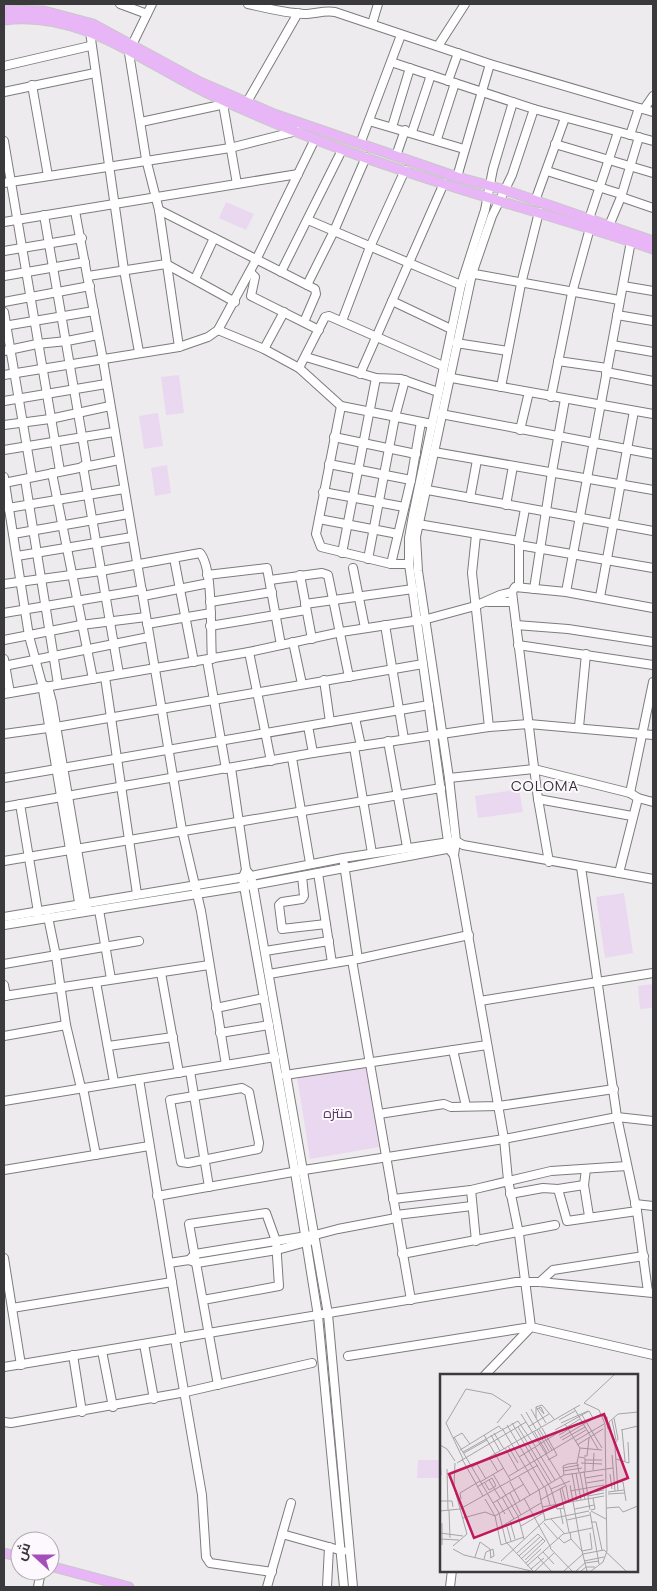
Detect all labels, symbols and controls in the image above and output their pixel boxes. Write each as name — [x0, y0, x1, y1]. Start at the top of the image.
district label: COLOMA — [511, 775, 579, 796]
park label: منتزه — [323, 1103, 353, 1122]
inset map — [440, 1374, 637, 1571]
north arrow — [10, 1531, 60, 1581]
text: ش — [10, 1539, 34, 1563]

